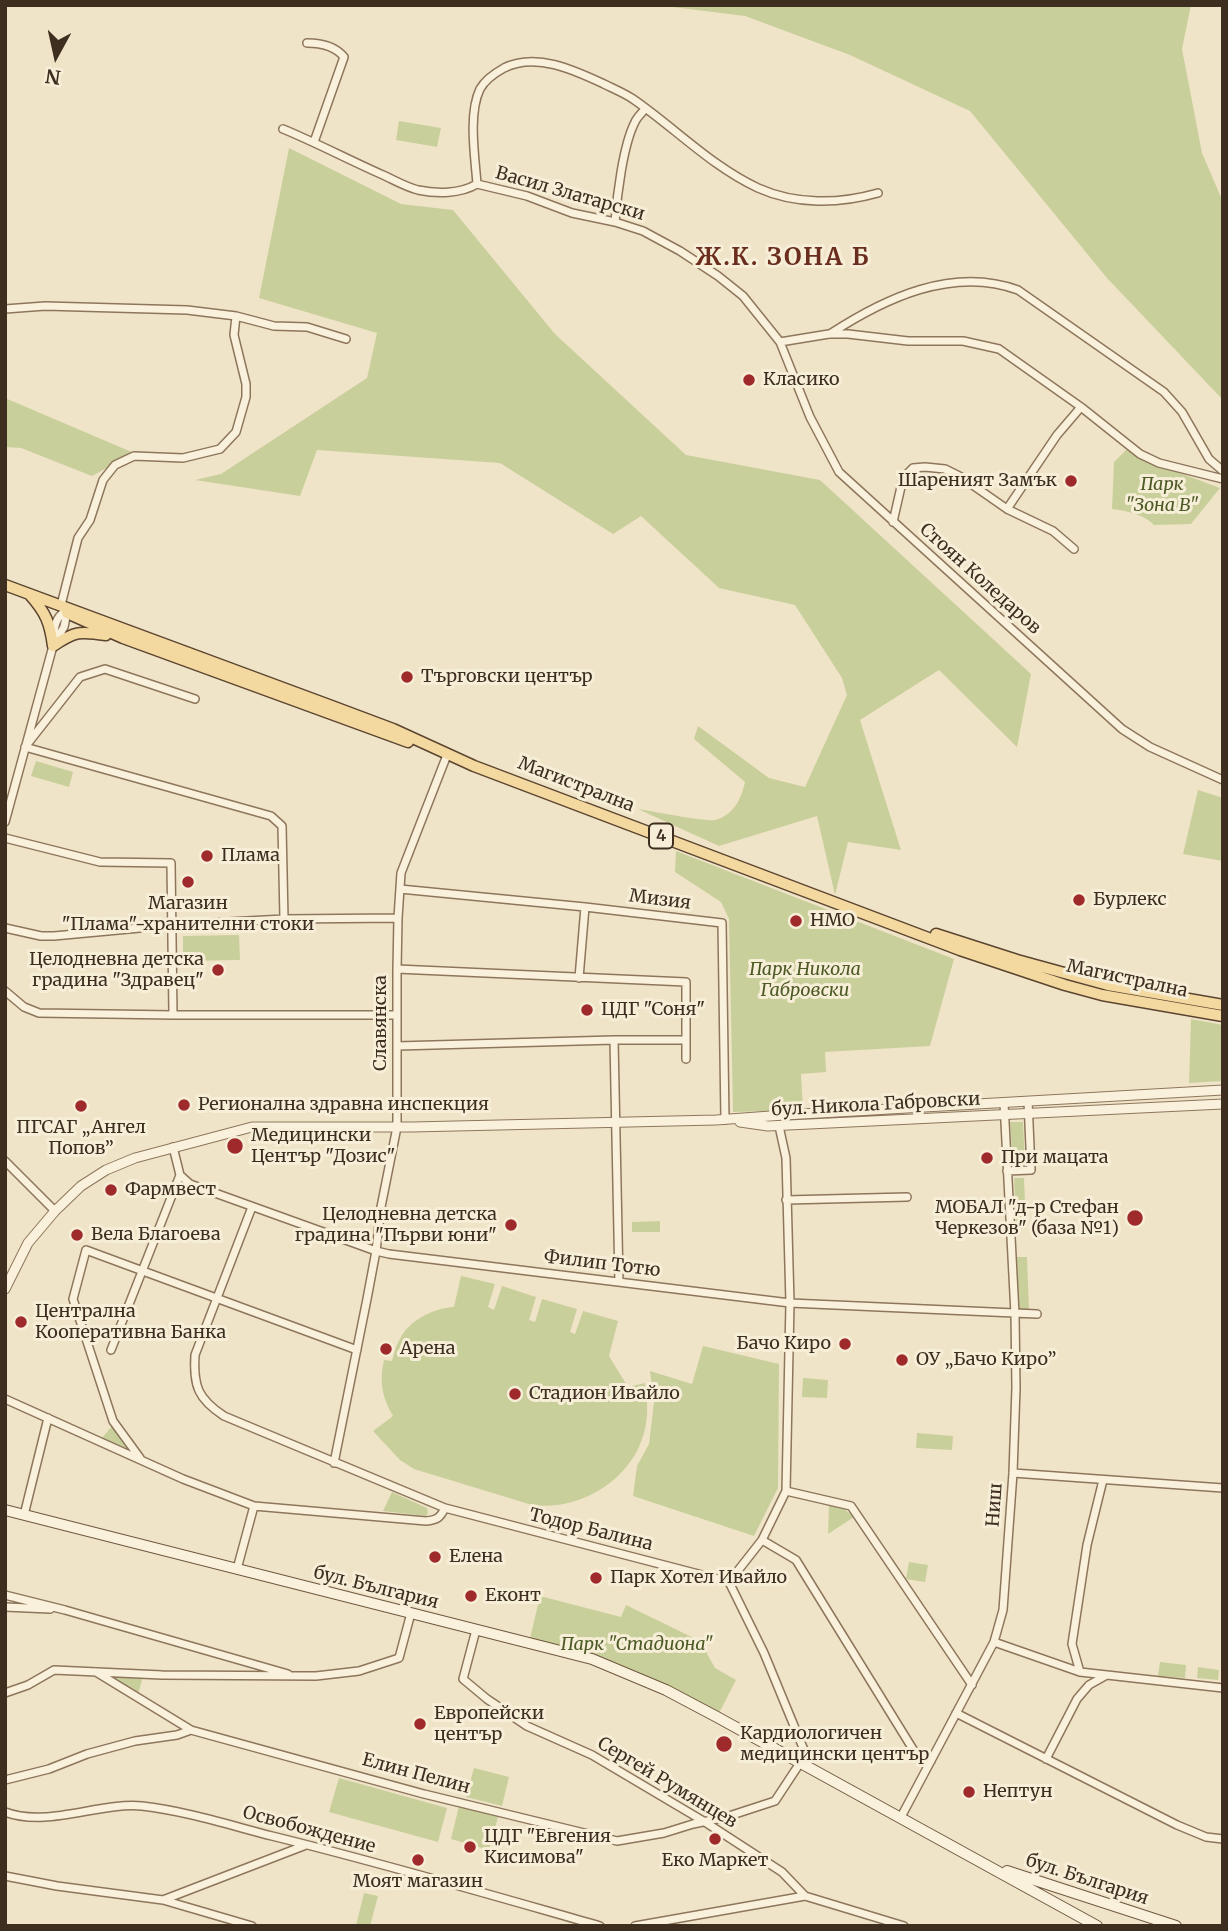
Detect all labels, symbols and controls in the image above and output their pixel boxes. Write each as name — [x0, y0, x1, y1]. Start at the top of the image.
north arrow — [21, 21, 91, 91]
text: N — [44, 64, 62, 90]
street label: Васил Златарски — [493, 162, 647, 226]
district label: Ж.К. ЗОНА Б — [697, 244, 869, 272]
place label: Класико — [763, 369, 840, 391]
marker: Класико — [741, 372, 757, 388]
place label: Шареният Замък — [898, 470, 1057, 492]
marker: Шареният Замък — [1063, 473, 1079, 489]
park label: Парк "Зона В" — [1125, 474, 1199, 516]
street label: Стоян Коледаров — [915, 519, 1045, 639]
place label: Търговски център — [421, 666, 593, 688]
marker: Търговски център — [399, 669, 415, 685]
street label: Магистрална — [515, 753, 637, 817]
road number: 4 — [649, 824, 673, 848]
place label: Плама — [221, 845, 280, 867]
marker: Плама — [199, 848, 215, 864]
marker: Магазин "Плама"-хранителни стоки — [180, 874, 196, 890]
street label: Мизия — [628, 885, 692, 915]
place label: Бурлекс — [1093, 889, 1167, 911]
marker: Бурлекс — [1071, 892, 1087, 908]
place label: Магазин "Плама"-хранителни стоки — [62, 893, 314, 936]
place label: HMO — [810, 910, 855, 932]
marker: HMO — [788, 913, 804, 929]
place label: Целодневна детска градина "Здравец" — [29, 949, 204, 992]
street label: Магистрална — [1065, 956, 1189, 1002]
park label: Парк Никола Габровски — [749, 959, 861, 1002]
marker: Целодневна детска градина "Здравец" — [210, 962, 226, 978]
street label: Славянска — [370, 975, 392, 1071]
place label: ЦДГ "Соня" — [601, 999, 705, 1021]
marker: ЦДГ "Соня" — [579, 1002, 595, 1018]
street label: бул. Никола Габровски — [771, 1089, 981, 1121]
place label: Регионална здравна инспекция — [198, 1094, 489, 1116]
marker: Регионална здравна инспекция — [176, 1097, 192, 1113]
marker: ПГСАГ „Ангел Попов” — [73, 1098, 89, 1114]
place label: ПГСАГ „Ангел Попов” — [16, 1117, 146, 1160]
place label: Медицински Център "Дозис" — [251, 1125, 395, 1168]
marker: Медицински Център "Дозис" — [225, 1136, 245, 1156]
place label: При мацата — [1001, 1147, 1108, 1169]
marker: При мацата — [979, 1150, 995, 1166]
place label: Фармвест — [125, 1179, 216, 1201]
marker: Фармвест — [103, 1182, 119, 1198]
place label: МОБАЛ "д-р Стефан Черкезов" (база №1) — [935, 1197, 1119, 1240]
place label: Целодневна детска градина "Първи юни" — [295, 1204, 497, 1246]
marker: МОБАЛ "д-р Стефан Черкезов" (база №1) — [1125, 1208, 1145, 1228]
marker: Целодневна детска градина "Първи юни" — [503, 1217, 519, 1233]
place label: Вела Благоева — [91, 1224, 221, 1246]
marker: Вела Благоева — [69, 1227, 85, 1243]
street label: Филип Тотю — [543, 1246, 661, 1282]
place label: Централна Кооперативна Банка — [35, 1301, 226, 1344]
marker: Централна Кооперативна Банка — [13, 1314, 29, 1330]
place label: Бачо Киро — [736, 1333, 831, 1355]
marker: Бачо Киро — [837, 1336, 853, 1352]
place label: Арена — [400, 1338, 455, 1360]
marker: Арена — [378, 1341, 394, 1357]
place label: ОУ „Бачо Киро” — [916, 1349, 1056, 1371]
marker: ОУ „Бачо Киро” — [894, 1352, 910, 1368]
place label: Стадион Ивайло — [529, 1383, 680, 1405]
marker: Стадион Ивайло — [507, 1386, 523, 1402]
street label: Ниш — [983, 1482, 1007, 1528]
street label: Тодор Балина — [527, 1504, 655, 1556]
place label: Елена — [449, 1546, 503, 1568]
marker: Елена — [427, 1549, 443, 1565]
street label: бул. България — [311, 1562, 441, 1614]
place label: Парк Хотел Ивайло — [610, 1567, 787, 1589]
marker: Парк Хотел Ивайло — [588, 1570, 604, 1586]
place label: Еконт — [485, 1585, 541, 1607]
marker: Еконт — [463, 1588, 479, 1604]
park label: Парк "Стадиона" — [561, 1634, 713, 1656]
place label: Европейски център — [434, 1703, 544, 1746]
marker: Европейски център — [412, 1716, 428, 1732]
place label: Кардиологичен медицински център — [740, 1723, 929, 1766]
street label: Сергей Румянцев — [593, 1733, 741, 1833]
marker: Кардиологичен медицински център — [714, 1734, 734, 1754]
street label: Елин Пелин — [360, 1749, 472, 1799]
place label: Нептун — [983, 1781, 1053, 1803]
marker: Нептун — [961, 1784, 977, 1800]
street label: Освобождение — [240, 1802, 378, 1858]
place label: ЦДГ "Евгения Кисимова" — [484, 1826, 611, 1868]
marker: Еко Маркет — [707, 1831, 723, 1847]
marker: ЦДГ "Евгения Кисимова" — [462, 1839, 478, 1855]
place label: Еко Маркет — [662, 1850, 768, 1872]
street label: бул. България — [1023, 1850, 1151, 1910]
marker: Моят магазин — [410, 1852, 426, 1868]
place label: Моят магазин — [353, 1871, 483, 1893]

